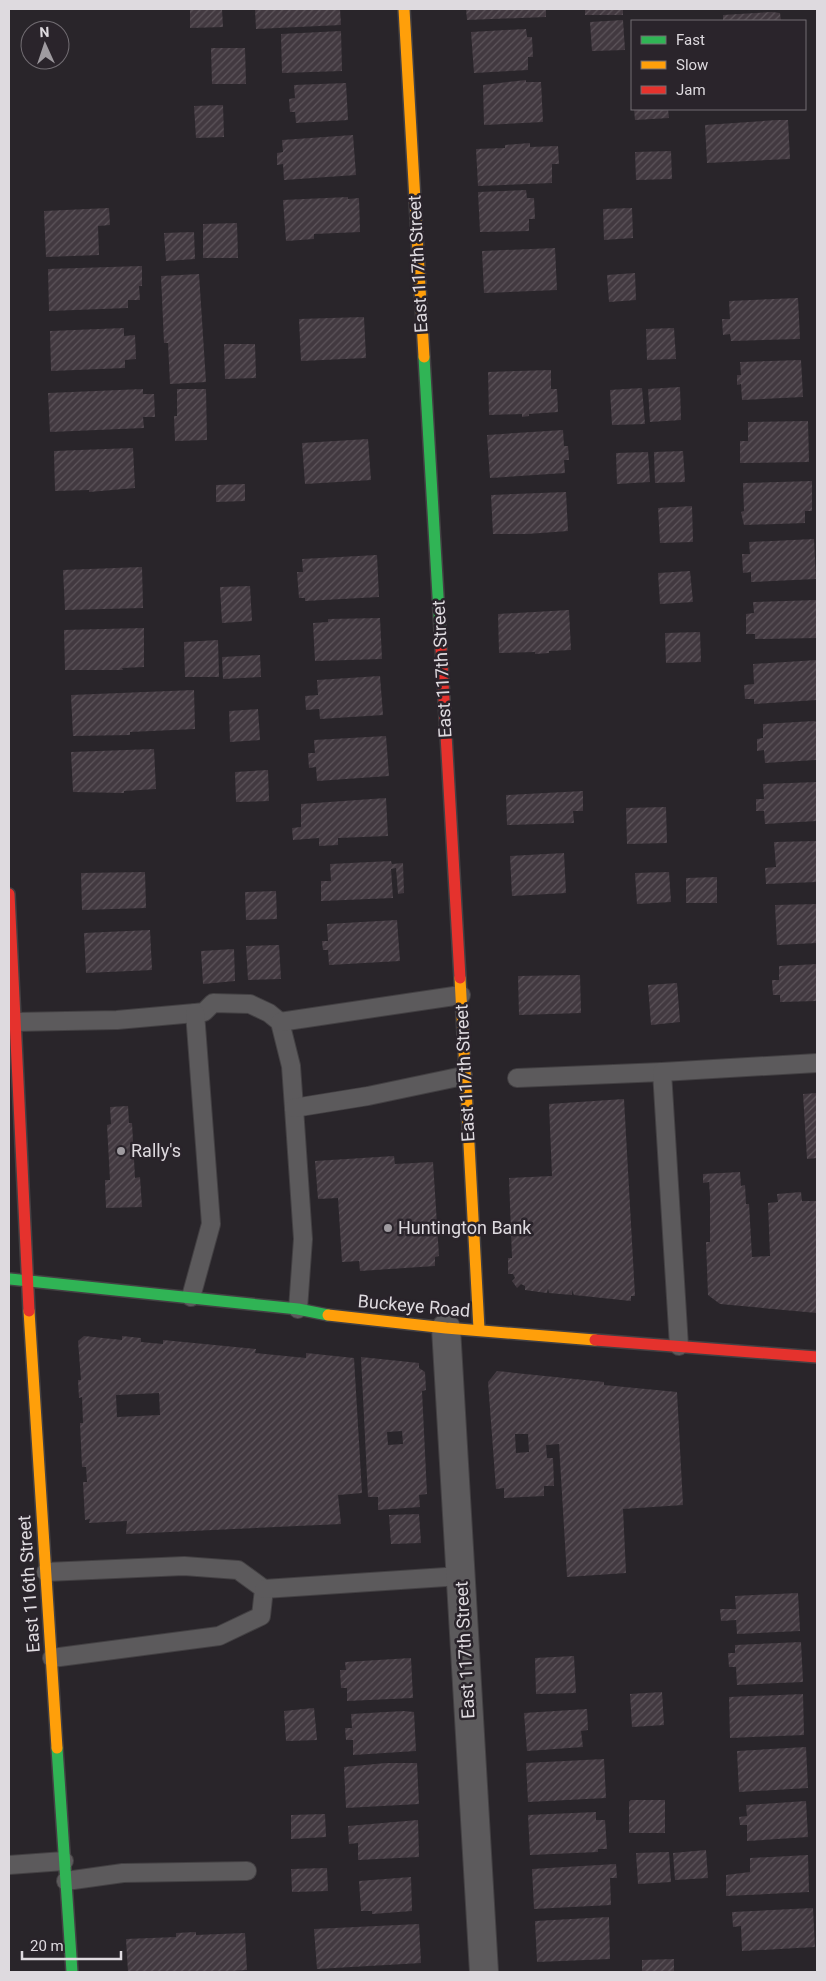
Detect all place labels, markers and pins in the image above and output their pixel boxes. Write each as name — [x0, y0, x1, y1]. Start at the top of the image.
place label: Rally's — [131, 1140, 181, 1161]
marker: Rally's — [115, 1145, 127, 1157]
place label: Huntington Bank — [398, 1217, 532, 1238]
marker: Huntington Bank — [382, 1222, 394, 1234]

